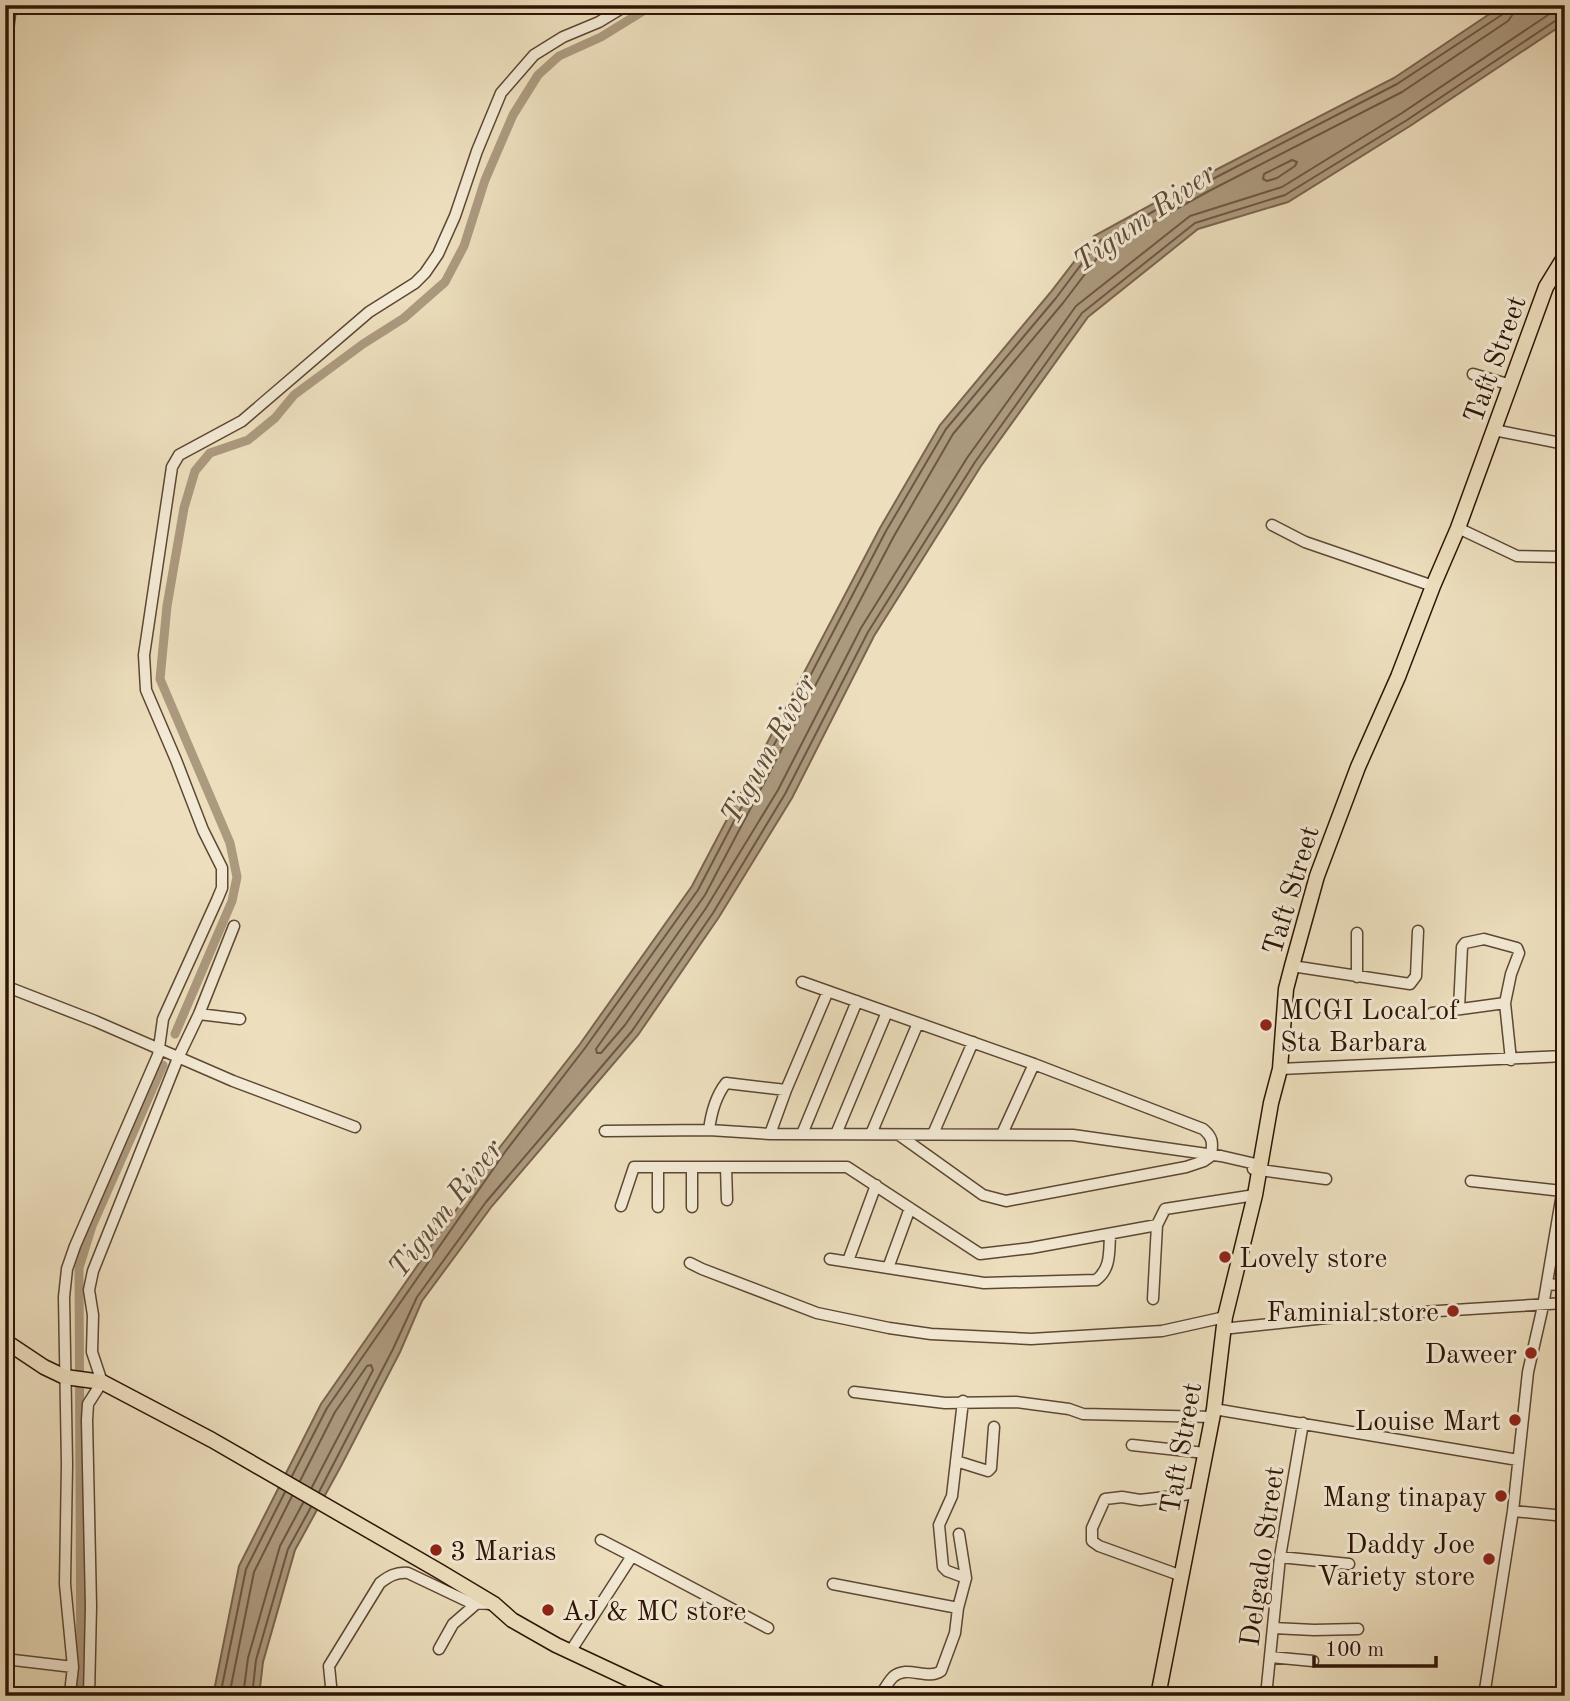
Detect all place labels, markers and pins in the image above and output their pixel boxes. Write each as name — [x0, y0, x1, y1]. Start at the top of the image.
place label: MCGI Local of Sta Barbara — [1280, 998, 1460, 1058]
marker: MCGI Local of Sta Barbara — [1258, 1017, 1274, 1033]
place label: Lovely store — [1239, 1246, 1387, 1274]
marker: Lovely store — [1217, 1249, 1233, 1265]
place label: Faminial store — [1266, 1300, 1439, 1328]
marker: Faminial store — [1445, 1303, 1461, 1319]
place label: Daweer — [1424, 1342, 1517, 1370]
marker: Daweer — [1523, 1345, 1539, 1361]
place label: Louise Mart — [1354, 1409, 1501, 1437]
marker: Louise Mart — [1507, 1412, 1523, 1428]
place label: Mang tinapay — [1323, 1485, 1487, 1513]
marker: Mang tinapay — [1493, 1488, 1509, 1504]
place label: Daddy Joe Variety store — [1317, 1532, 1475, 1592]
place label: 3 Marias — [450, 1539, 556, 1567]
marker: 3 Marias — [428, 1542, 444, 1558]
marker: Daddy Joe Variety store — [1481, 1551, 1497, 1567]
place label: AJ & MC store — [562, 1599, 746, 1627]
marker: AJ & MC store — [540, 1602, 556, 1618]

